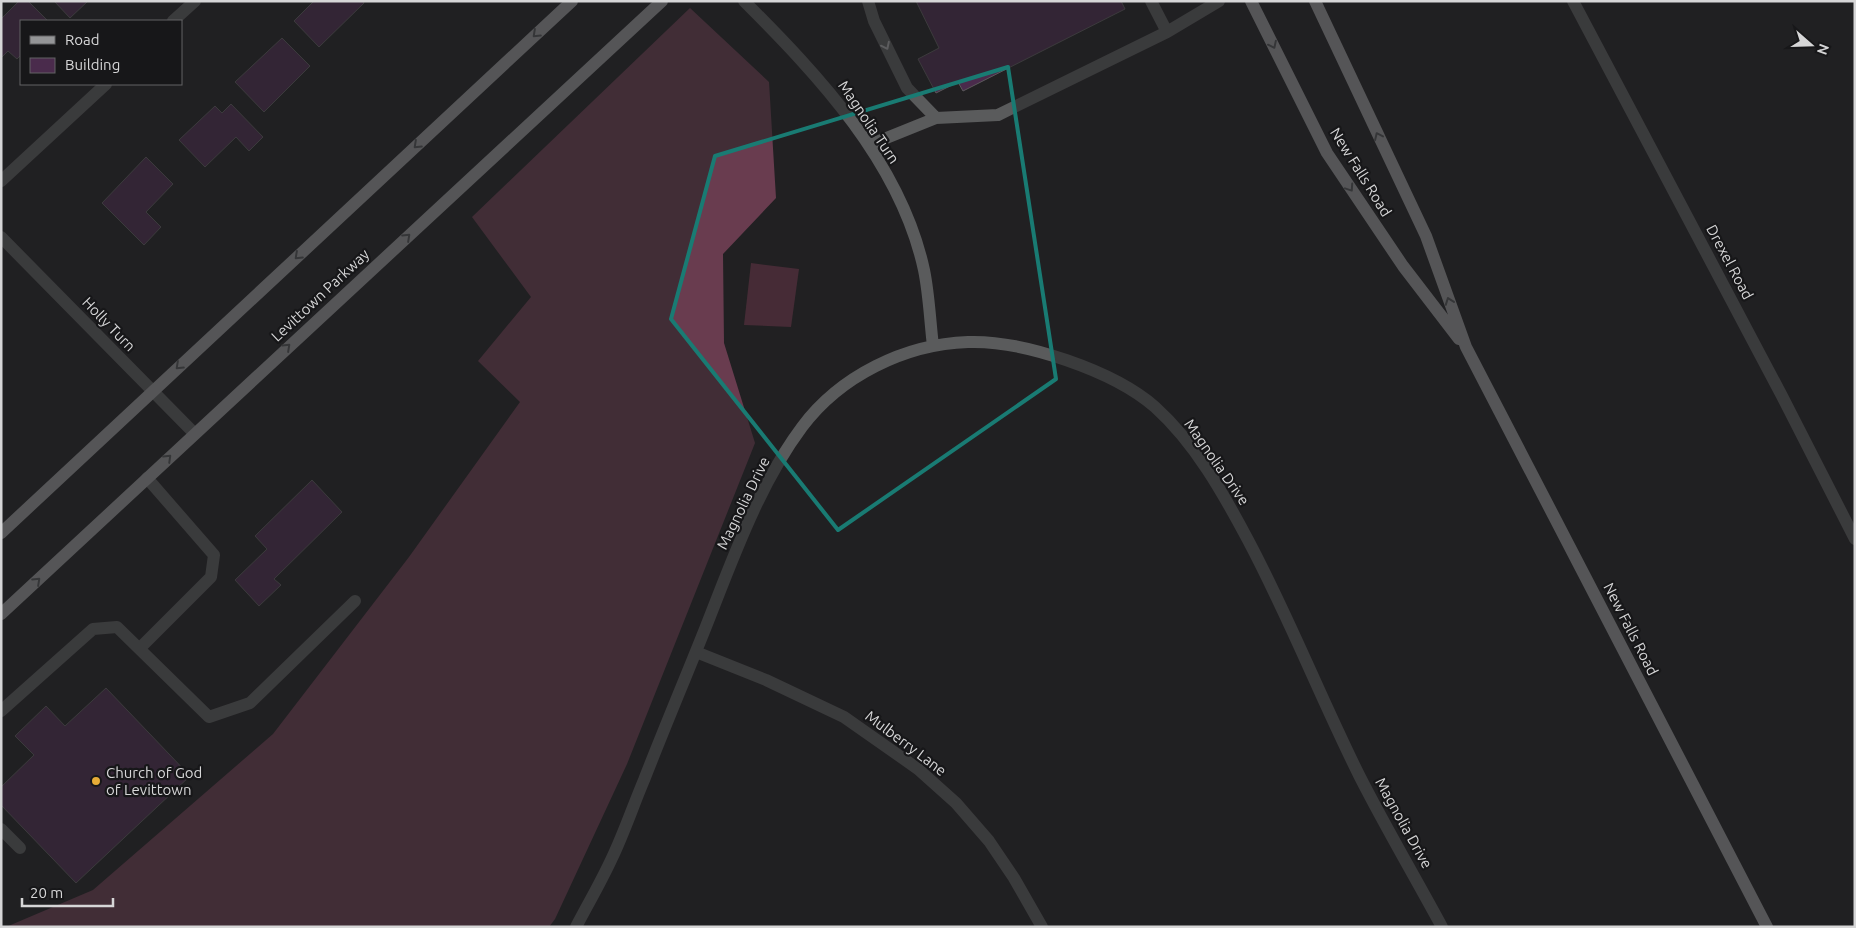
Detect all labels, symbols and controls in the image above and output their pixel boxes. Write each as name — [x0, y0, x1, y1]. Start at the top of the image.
legend — [20, 20, 182, 85]
north arrow — [1786, 20, 1836, 70]
one-way arrow — [533, 28, 542, 37]
text: Road — [65, 31, 100, 48]
one-way arrow — [1267, 40, 1277, 49]
one-way arrow — [880, 41, 891, 50]
text: N — [1814, 42, 1833, 57]
text: Building — [65, 56, 120, 73]
street label: Magnolia Turn — [835, 77, 903, 167]
street label: New Falls Road — [1327, 124, 1395, 220]
one-way arrow — [1374, 132, 1385, 141]
one-way arrow — [414, 139, 423, 148]
one-way arrow — [1344, 182, 1353, 191]
street label: Drexel Road — [1703, 222, 1757, 302]
one-way arrow — [401, 234, 410, 243]
street label: Levittown Parkway — [268, 245, 372, 345]
one-way arrow — [294, 250, 303, 259]
street label: Holly Turn — [79, 293, 139, 355]
one-way arrow — [1445, 297, 1455, 306]
one-way arrow — [282, 344, 291, 353]
one-way arrow — [175, 360, 184, 369]
street label: Magnolia Drive — [1181, 416, 1253, 508]
street label: Magnolia Drive — [713, 454, 773, 552]
one-way arrow — [162, 455, 171, 464]
one-way arrow — [31, 578, 40, 587]
street label: New Falls Road — [1600, 580, 1662, 678]
street label: Mulberry Lane — [862, 707, 950, 779]
place label: Church of God of Levittown — [106, 764, 202, 798]
marker: Church of God of Levittown — [90, 775, 102, 787]
street label: Magnolia Drive — [1372, 775, 1436, 871]
scale bar — [22, 876, 114, 908]
text: 20 m — [30, 884, 63, 901]

